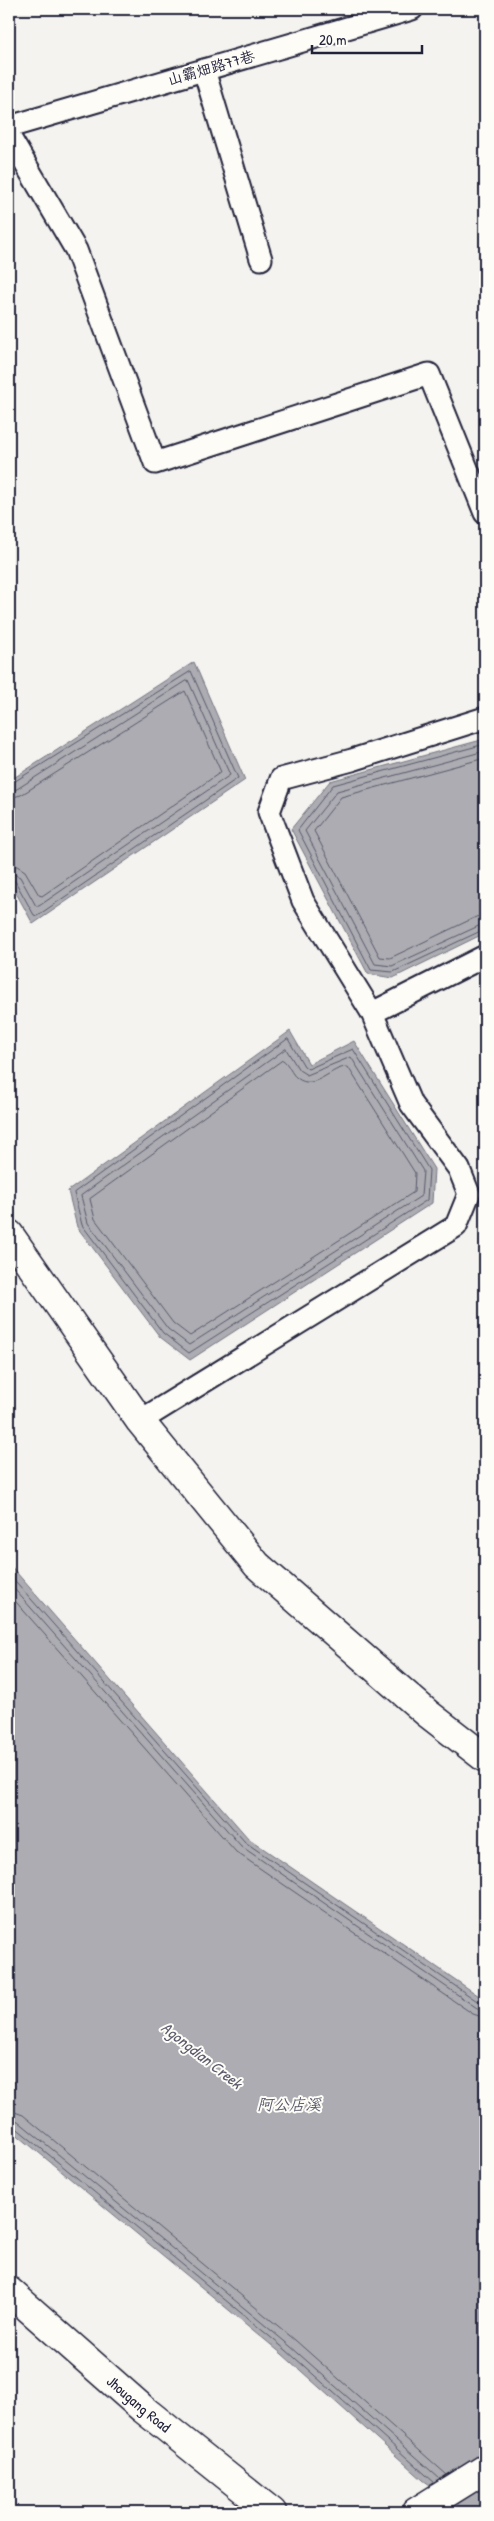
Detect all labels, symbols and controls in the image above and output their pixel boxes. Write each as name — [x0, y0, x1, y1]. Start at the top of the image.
scale bar — [312, 22, 422, 54]
text: 20 m — [319, 29, 346, 50]
street label: 山霸畑路77巷 — [165, 45, 257, 90]
water label: Agongdian Creek — [157, 2016, 248, 2094]
water label: 阿公店溪 — [257, 2093, 322, 2115]
street label: Jhougang Road — [102, 2371, 175, 2437]

